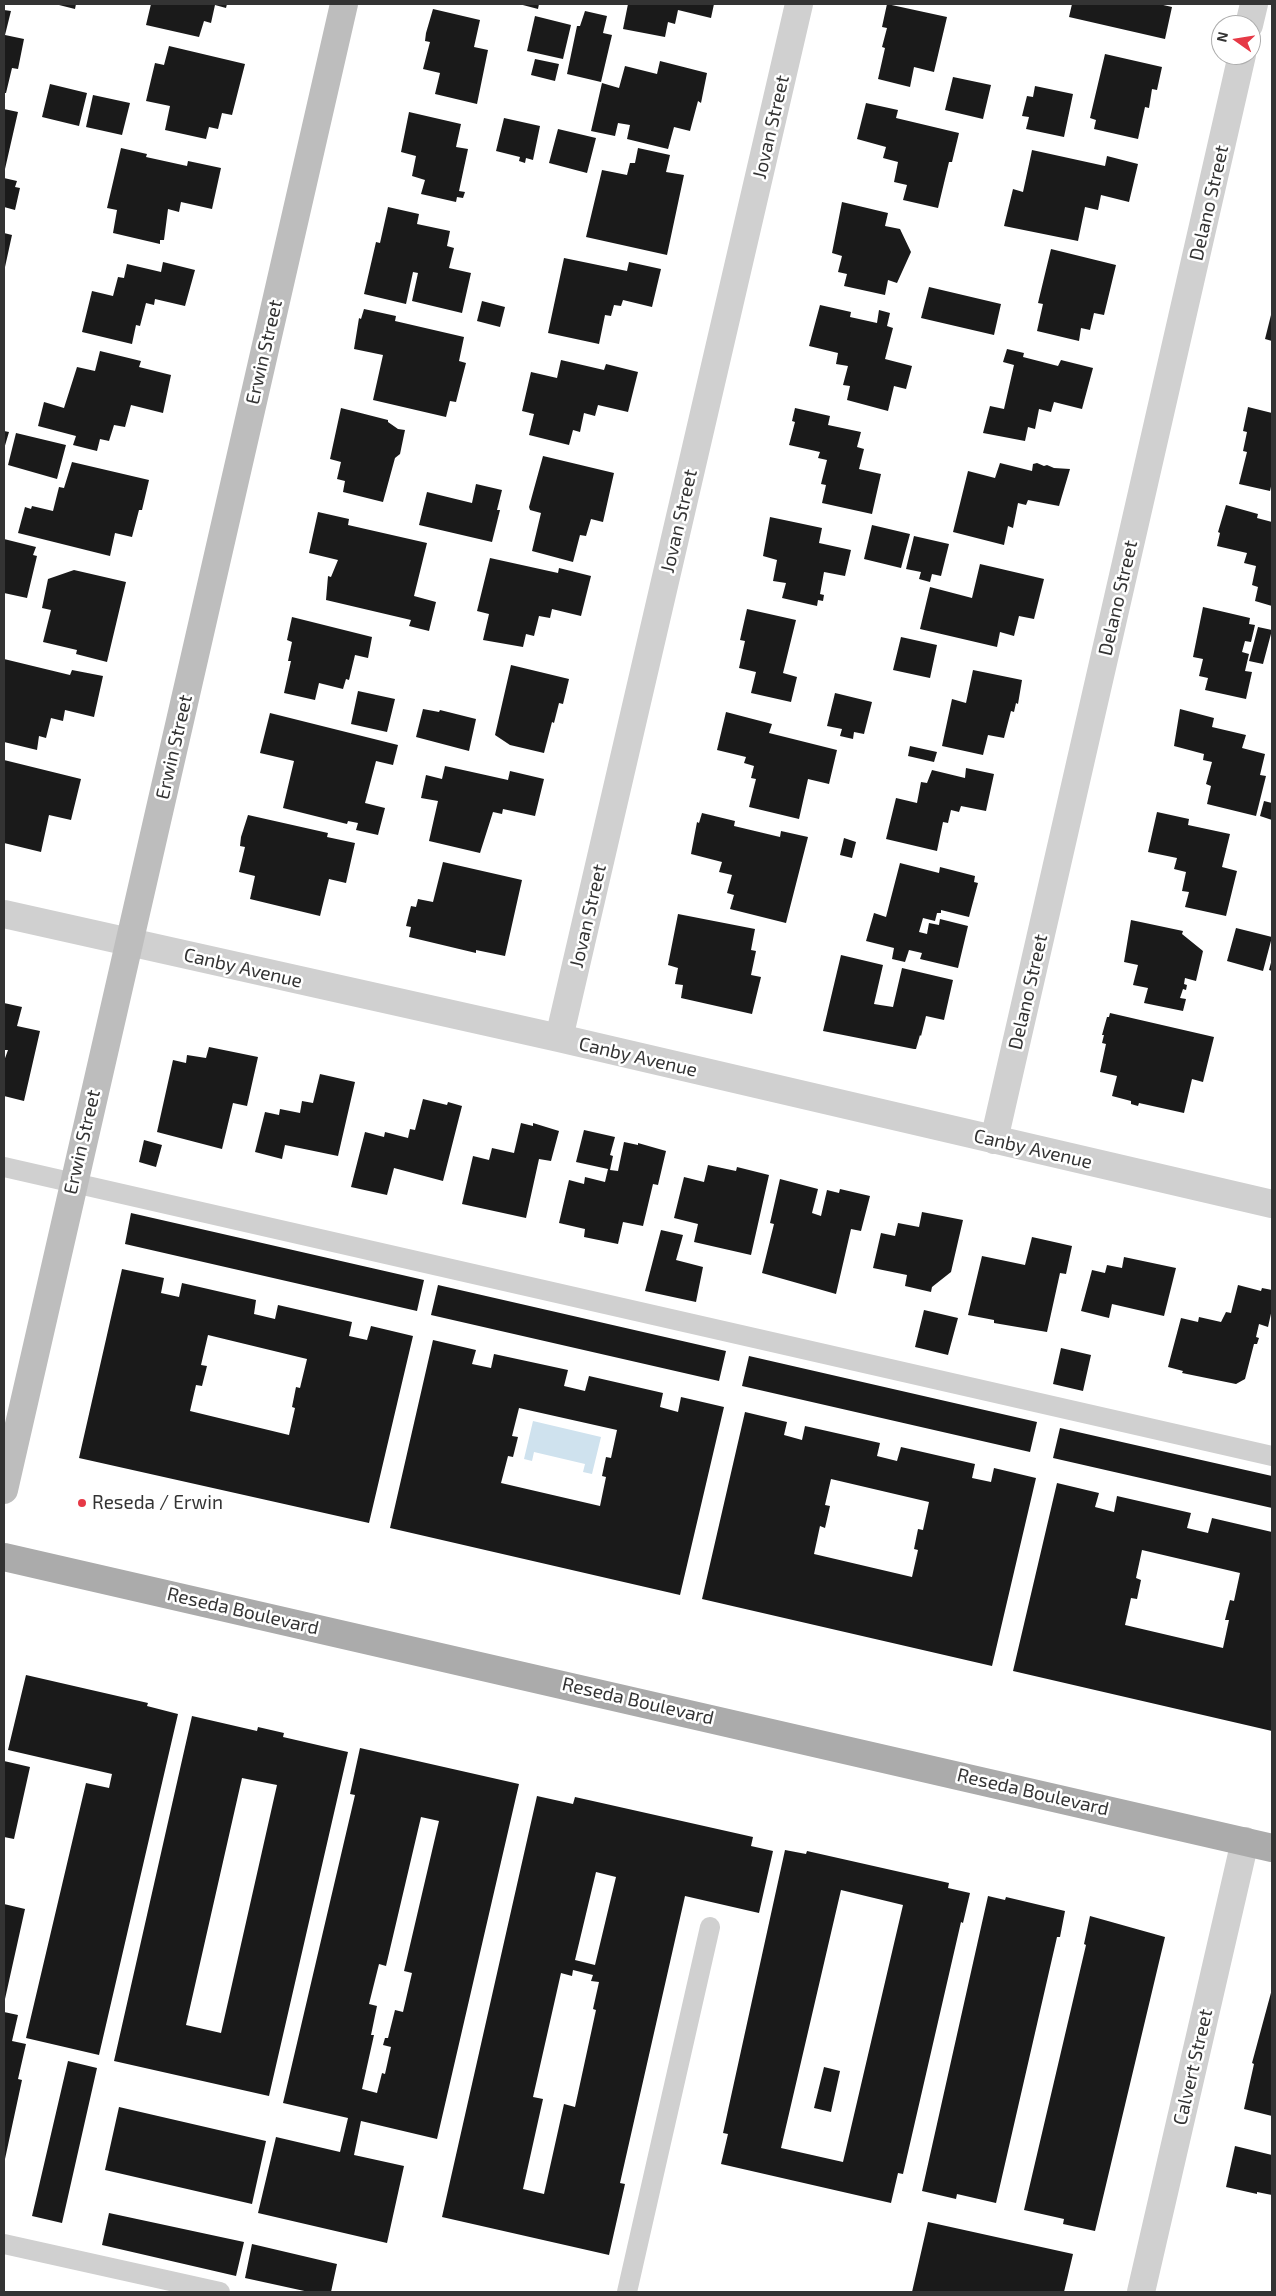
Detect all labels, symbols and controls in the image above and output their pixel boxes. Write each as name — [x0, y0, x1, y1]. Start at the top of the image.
north arrow — [1211, 15, 1261, 65]
text: N — [1212, 30, 1231, 44]
street label: Jovan Street — [748, 73, 794, 181]
street label: Delano Street — [1185, 143, 1233, 263]
street label: Erwin Street — [241, 297, 287, 407]
street label: Jovan Street — [656, 467, 702, 575]
street label: Delano Street — [1094, 538, 1142, 658]
street label: Erwin Street — [151, 692, 197, 802]
street label: Jovan Street — [565, 862, 611, 970]
street label: Delano Street — [1004, 932, 1052, 1052]
street label: Canby Avenue — [181, 943, 305, 993]
street label: Canby Avenue — [576, 1032, 700, 1082]
street label: Erwin Street — [59, 1087, 105, 1197]
street label: Canby Avenue — [971, 1124, 1095, 1174]
place label: Reseda / Erwin — [92, 1492, 223, 1514]
marker: Reseda / Erwin — [76, 1497, 88, 1509]
street label: Reseda Boulevard — [165, 1582, 321, 1640]
street label: Reseda Boulevard — [560, 1672, 716, 1730]
street label: Reseda Boulevard — [955, 1763, 1111, 1821]
street label: Calvert Street — [1169, 2007, 1217, 2127]

